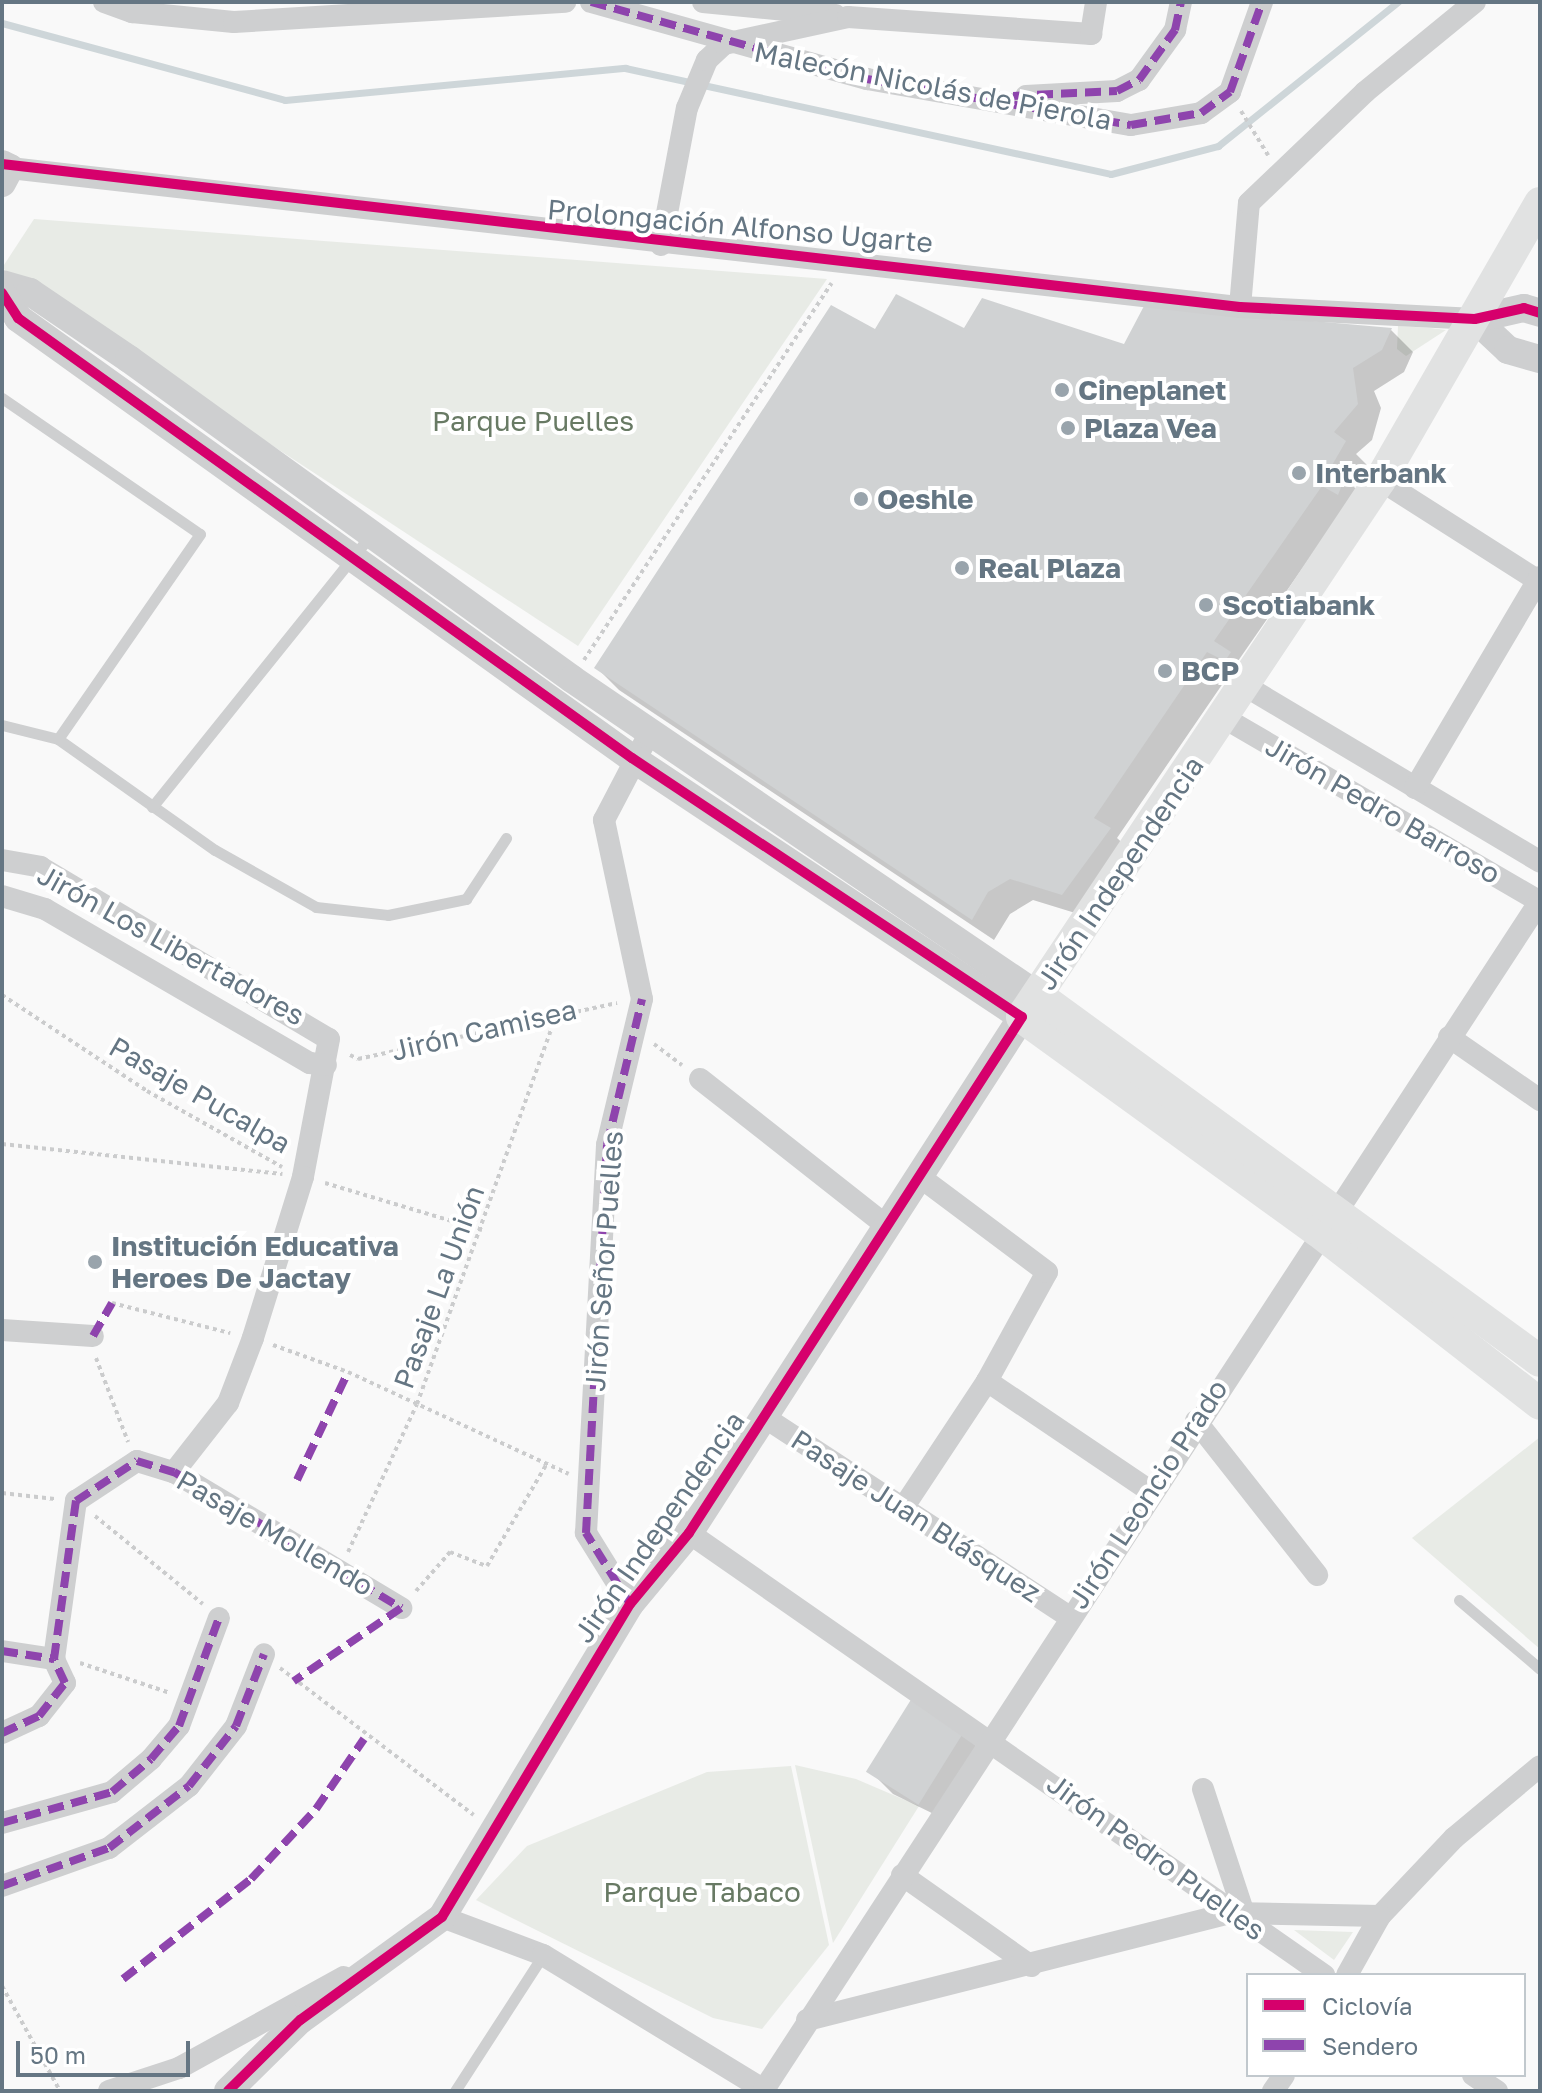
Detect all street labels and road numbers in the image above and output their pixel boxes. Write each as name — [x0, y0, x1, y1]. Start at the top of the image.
street label: Malecón Nicolás de Pierola — [751, 35, 1115, 137]
street label: Prolongación Alfonso Ugarte — [546, 192, 934, 260]
street label: Jirón Pedro Barroso — [1260, 729, 1506, 891]
street label: Jirón Independencia — [1029, 750, 1211, 996]
street label: Jirón Los Libertadores — [32, 858, 310, 1032]
street label: Jirón Camisea — [388, 992, 580, 1068]
street label: Pasaje Pucalpa — [103, 1030, 297, 1160]
street label: Jirón Señor Puelles — [578, 1130, 630, 1392]
street label: Pasaje La Unión — [387, 1181, 491, 1393]
street label: Jirón Leoncio Prado — [1061, 1373, 1235, 1615]
street label: Jirón Independencia — [567, 1405, 751, 1649]
street label: Pasaje Juan Blásquez — [785, 1423, 1047, 1609]
street label: Pasaje Mollendo — [171, 1463, 379, 1603]
street label: Jirón Pedro Puelles — [1041, 1767, 1271, 1947]

